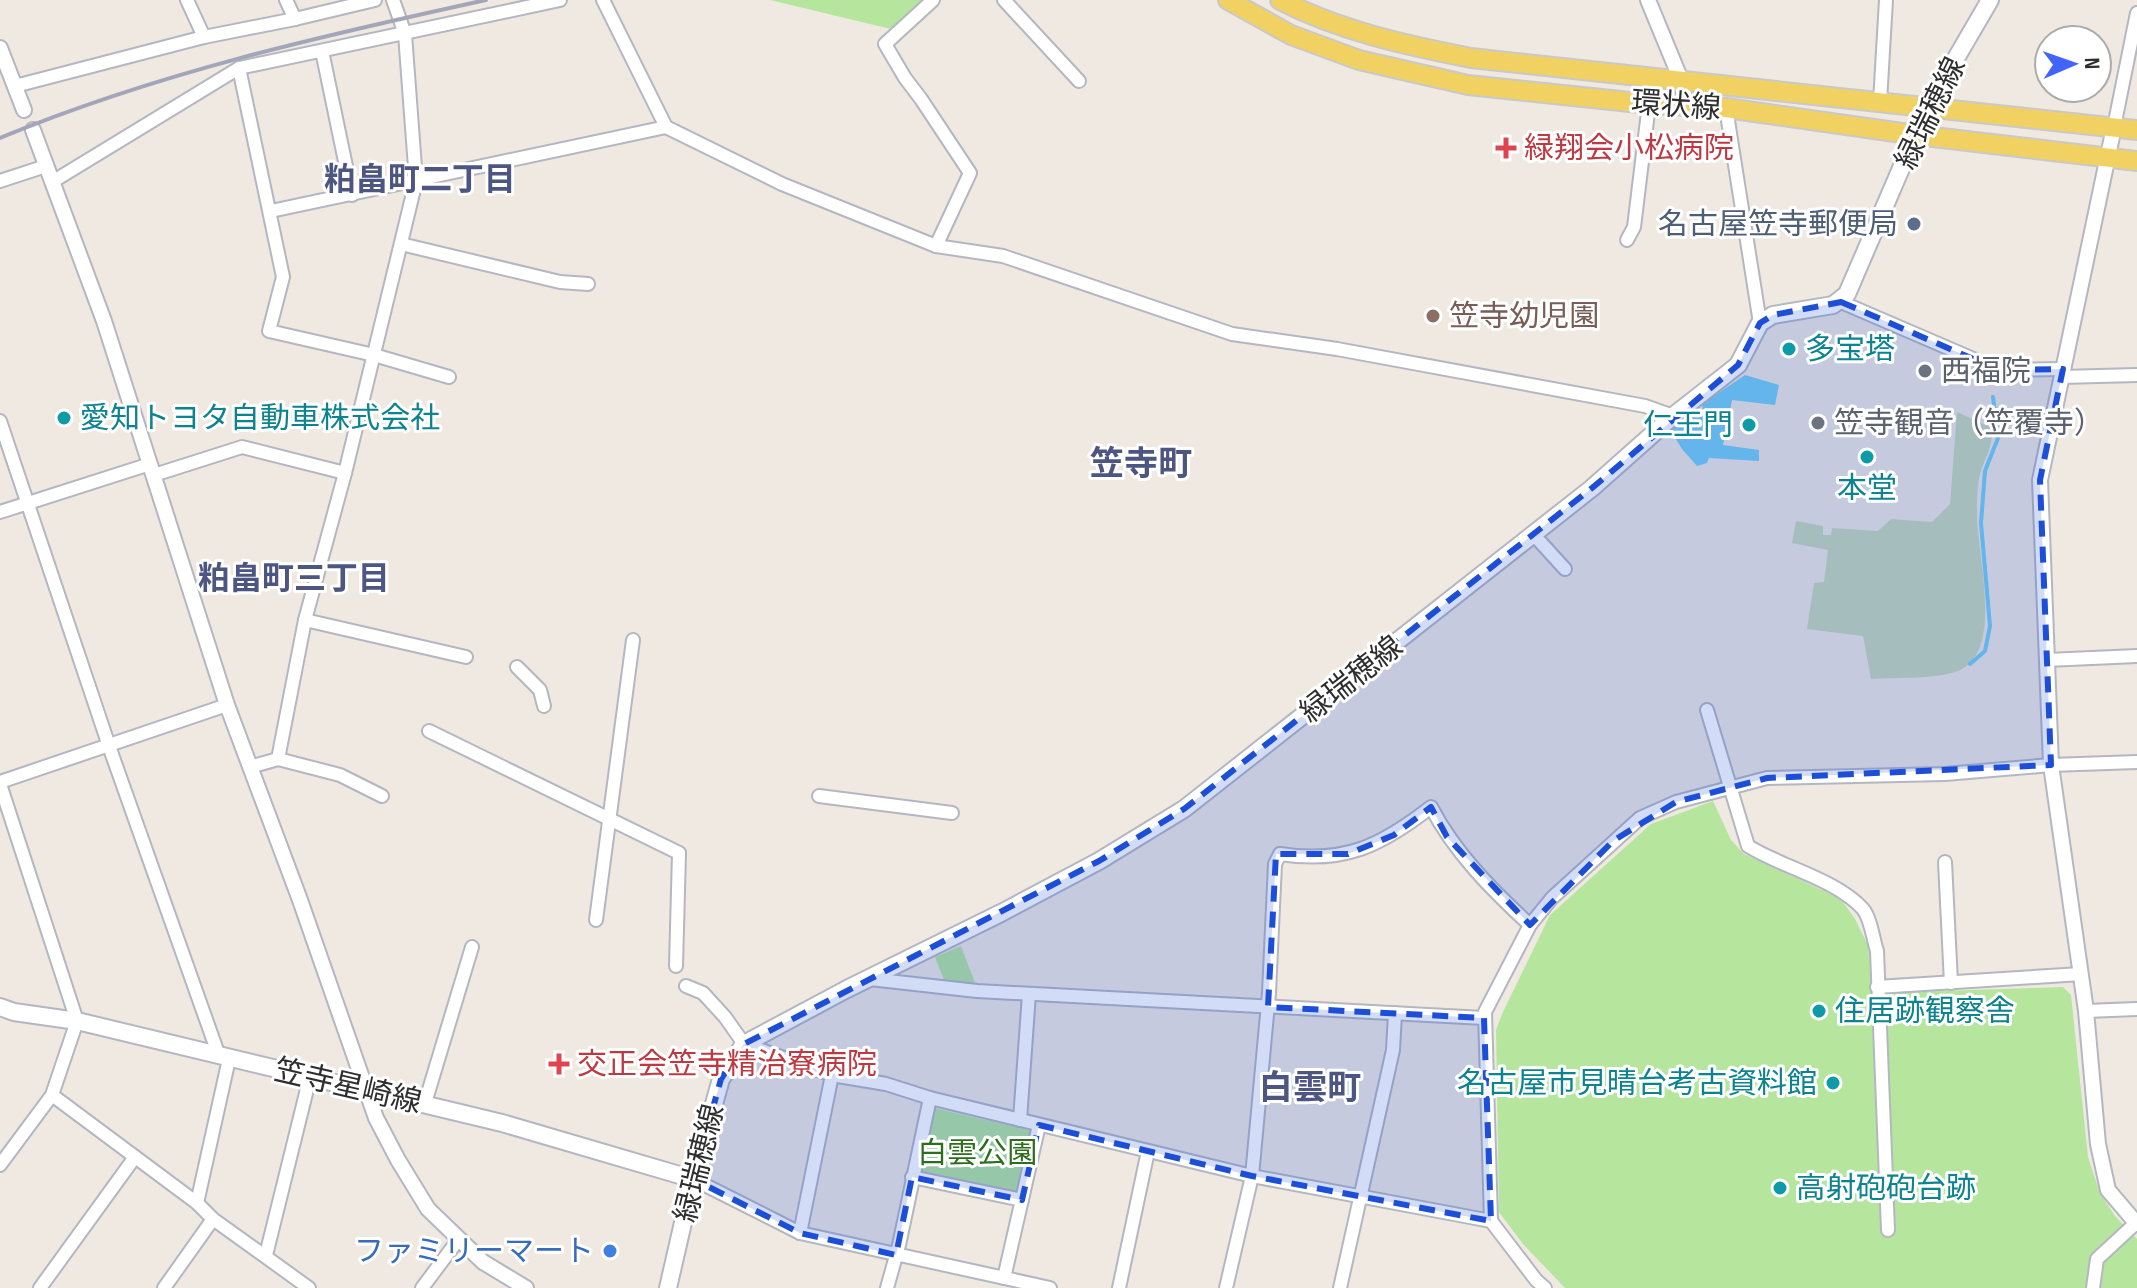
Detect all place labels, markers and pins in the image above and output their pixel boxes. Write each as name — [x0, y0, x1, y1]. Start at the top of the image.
place label: 緑翔会小松病院 — [1524, 131, 1734, 167]
marker: 緑翔会小松病院 — [1495, 137, 1517, 159]
place label: 名古屋笠寺郵便局 — [1658, 207, 1898, 243]
marker: 名古屋笠寺郵便局 — [1905, 215, 1923, 233]
place label: 笠寺幼児園 — [1449, 299, 1599, 335]
marker: 笠寺幼児園 — [1424, 307, 1442, 325]
place label: 多宝塔 — [1805, 332, 1895, 368]
marker: 多宝塔 — [1780, 340, 1798, 358]
place label: 西福院 — [1941, 354, 2031, 390]
marker: 西福院 — [1916, 362, 1934, 380]
place label: 愛知トヨタ自動車株式会社 — [80, 401, 440, 437]
place label: 笠寺観音（笠覆寺） — [1834, 406, 2104, 442]
place label: 仁王門 — [1643, 408, 1733, 444]
marker: 愛知トヨタ自動車株式会社 — [55, 409, 73, 427]
marker: 笠寺観音（笠覆寺） — [1809, 414, 1827, 432]
marker: 仁王門 — [1740, 416, 1758, 434]
marker: 本堂 — [1858, 448, 1876, 466]
place label: 本堂 — [1837, 471, 1897, 507]
place label: 住居跡観察舎 — [1835, 994, 2015, 1030]
marker: 住居跡観察舎 — [1810, 1002, 1828, 1020]
place label: 交正会笠寺精治寮病院 — [577, 1047, 877, 1083]
marker: 交正会笠寺精治寮病院 — [548, 1053, 570, 1075]
place label: 名古屋市見晴台考古資料館 — [1457, 1066, 1817, 1102]
marker: 名古屋市見晴台考古資料館 — [1824, 1074, 1842, 1092]
place label: 高射砲砲台跡 — [1796, 1171, 1976, 1207]
marker: 高射砲砲台跡 — [1771, 1179, 1789, 1197]
place label: ファミリーマート — [354, 1234, 594, 1270]
marker: ファミリーマート — [601, 1242, 619, 1260]

